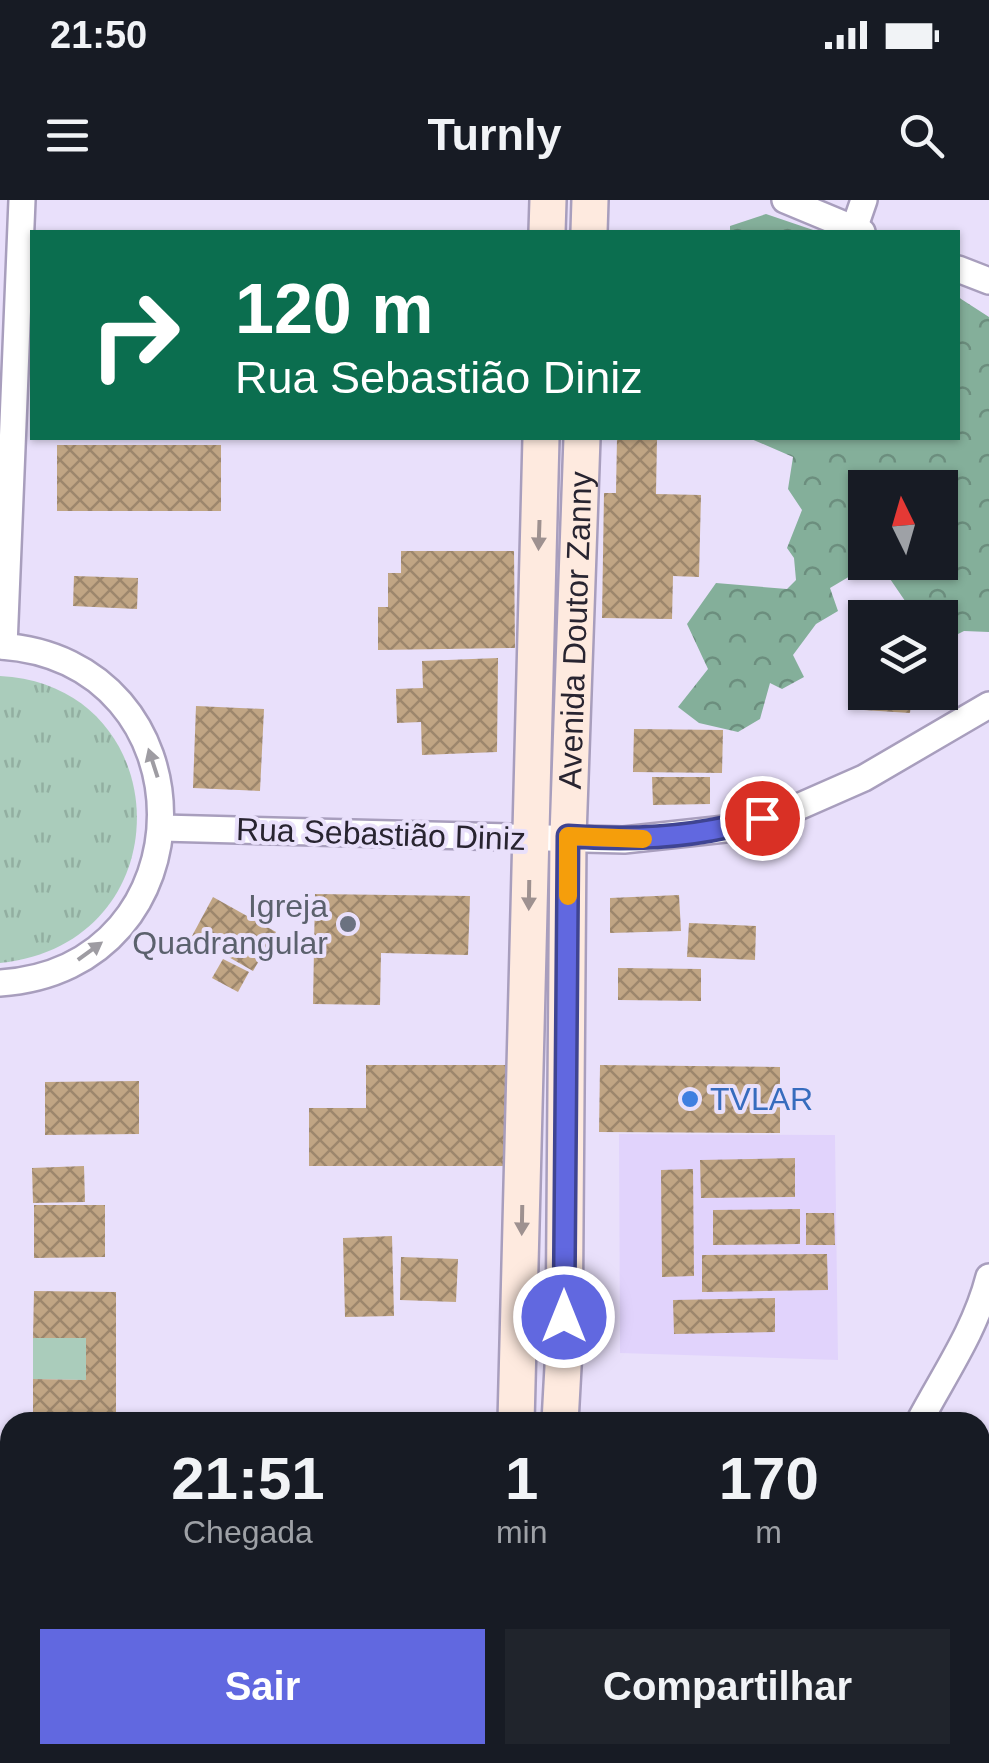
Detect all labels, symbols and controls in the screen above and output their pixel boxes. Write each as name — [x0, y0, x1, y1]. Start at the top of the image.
text: 21:50 — [50, 14, 147, 56]
icon: menu — [40, 108, 95, 163]
icon: search — [894, 108, 949, 163]
text: Turnly — [427, 109, 562, 160]
icon: right — [70, 270, 200, 400]
text: 120 m — [235, 270, 433, 348]
text: Rua Sebastião Diniz — [235, 352, 643, 403]
north arrow — [848, 470, 958, 580]
map controls — [848, 470, 958, 710]
street label: Avenida Doutor Zanny — [552, 471, 599, 790]
one-way arrow — [530, 519, 546, 551]
button: layers — [848, 600, 958, 710]
one-way arrow — [145, 747, 160, 777]
pin — [720, 776, 805, 861]
icon: arrive — [735, 791, 790, 846]
street label: Rua Sebastião Diniz — [235, 811, 527, 857]
one-way arrow — [520, 879, 536, 911]
place label: Igreja Quadrangular — [132, 888, 328, 961]
marker: Igreja Quadrangular — [337, 913, 359, 935]
one-way arrow — [77, 942, 104, 962]
place label: TVLAR — [710, 1081, 813, 1117]
marker: TVLAR — [679, 1088, 701, 1110]
one-way arrow — [514, 1204, 530, 1236]
position arrow — [512, 1265, 616, 1369]
text: 21:51 — [171, 1445, 325, 1512]
text: 1 — [505, 1445, 538, 1512]
text: 170 — [719, 1445, 819, 1512]
text: Chegada — [183, 1514, 313, 1550]
text: min — [496, 1514, 547, 1550]
text: m — [755, 1514, 782, 1550]
button: Sair — [40, 1629, 485, 1744]
button: Compartilhar — [505, 1629, 950, 1744]

